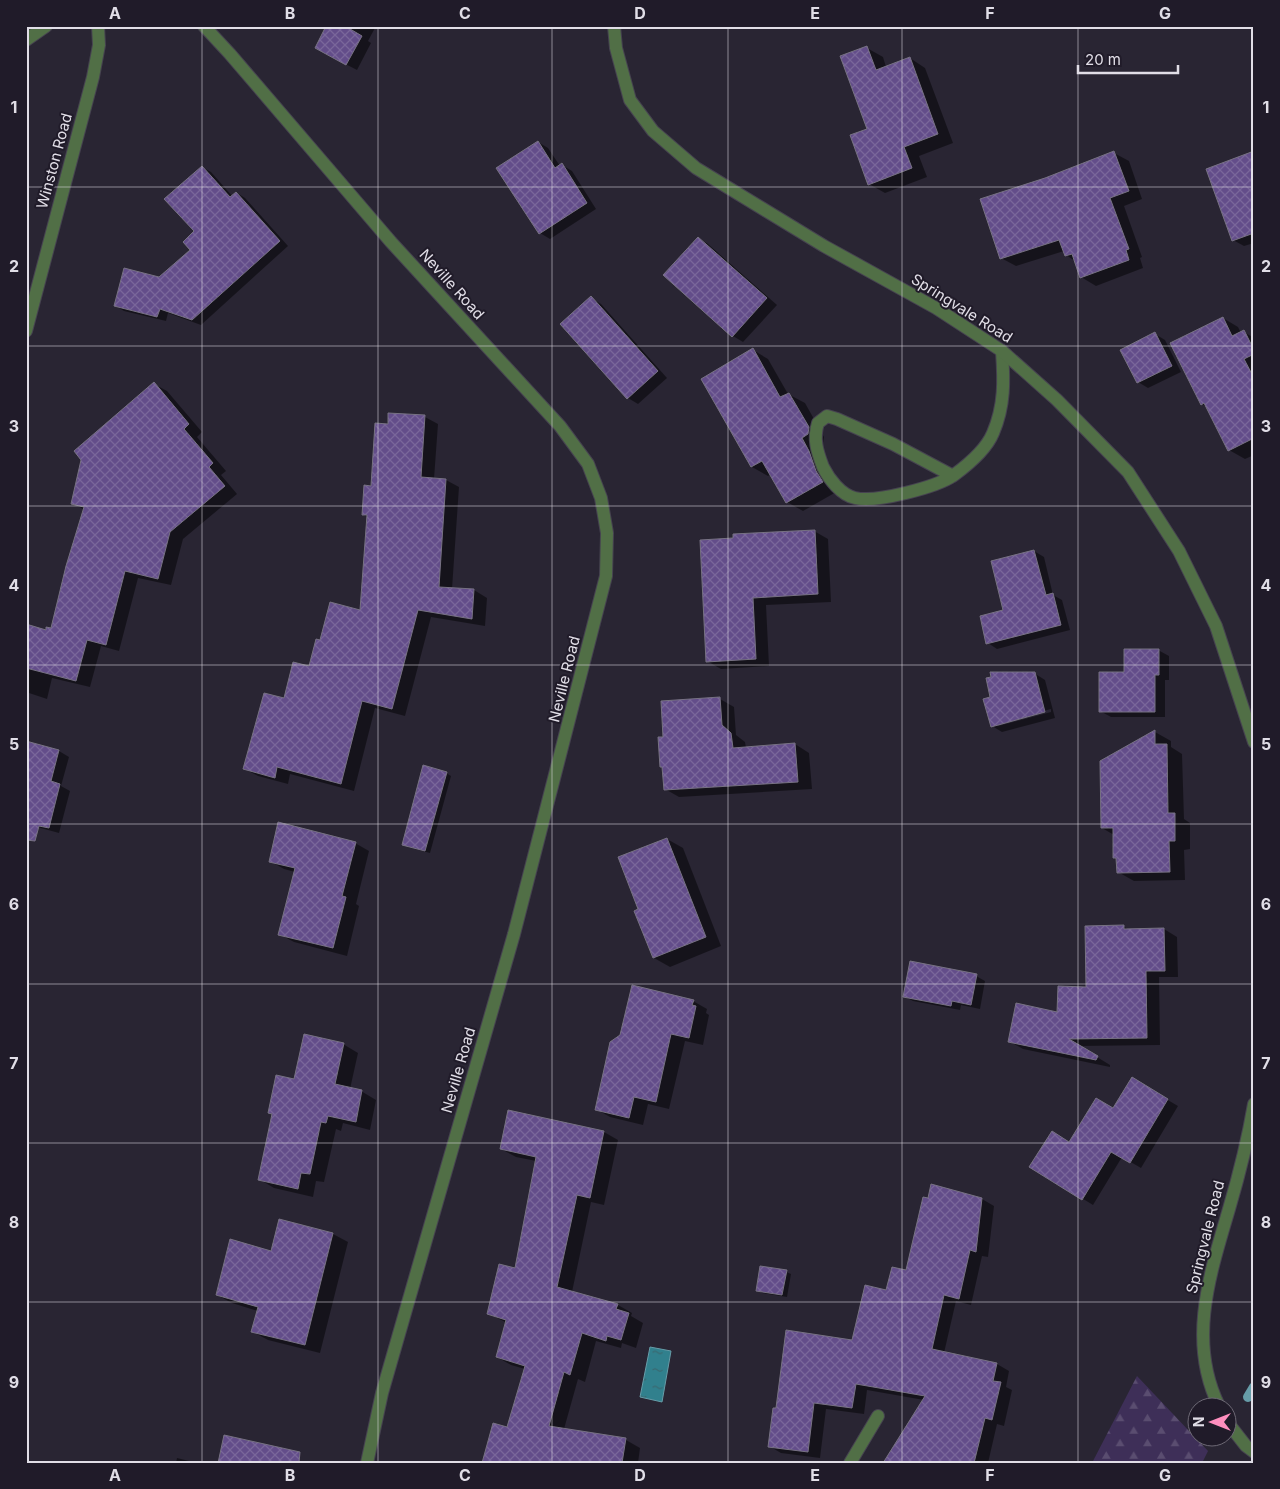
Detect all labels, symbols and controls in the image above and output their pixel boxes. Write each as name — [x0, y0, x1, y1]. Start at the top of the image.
text: A — [109, 3, 121, 23]
text: B — [285, 3, 295, 23]
text: C — [459, 3, 471, 23]
text: D — [634, 3, 646, 23]
text: E — [810, 3, 820, 23]
text: F — [985, 3, 995, 23]
text: G — [1159, 3, 1171, 23]
scale bar — [1078, 42, 1178, 74]
text: 20 m — [1085, 50, 1121, 69]
text: 1 — [11, 97, 17, 117]
text: 1 — [1263, 97, 1269, 117]
street label: Winston Road — [32, 111, 76, 211]
street label: Neville Road — [415, 245, 489, 323]
text: 2 — [9, 256, 19, 276]
text: 2 — [1261, 256, 1271, 276]
street label: Springvale Road — [908, 269, 1016, 347]
text: 3 — [9, 416, 19, 436]
text: 3 — [1261, 416, 1271, 436]
text: 4 — [9, 575, 20, 595]
text: 4 — [1261, 575, 1272, 595]
street label: Neville Road — [544, 634, 584, 724]
text: 5 — [9, 734, 19, 754]
text: 5 — [1261, 734, 1271, 754]
text: 6 — [9, 894, 19, 914]
text: 6 — [1261, 894, 1271, 914]
street label: Neville Road — [437, 1025, 479, 1115]
text: 7 — [9, 1053, 19, 1073]
text: 7 — [1261, 1053, 1271, 1073]
street label: Springvale Road — [1182, 1178, 1228, 1296]
text: 8 — [9, 1212, 19, 1232]
text: 8 — [1261, 1212, 1271, 1232]
text: 9 — [9, 1372, 19, 1392]
text: 9 — [1261, 1372, 1271, 1392]
north arrow — [1188, 1396, 1238, 1446]
text: N — [1190, 1417, 1207, 1427]
text: A — [109, 1465, 121, 1485]
text: B — [285, 1465, 295, 1485]
text: C — [459, 1465, 471, 1485]
text: D — [634, 1465, 646, 1485]
text: E — [810, 1465, 820, 1485]
text: F — [985, 1465, 995, 1485]
text: G — [1159, 1465, 1171, 1485]

